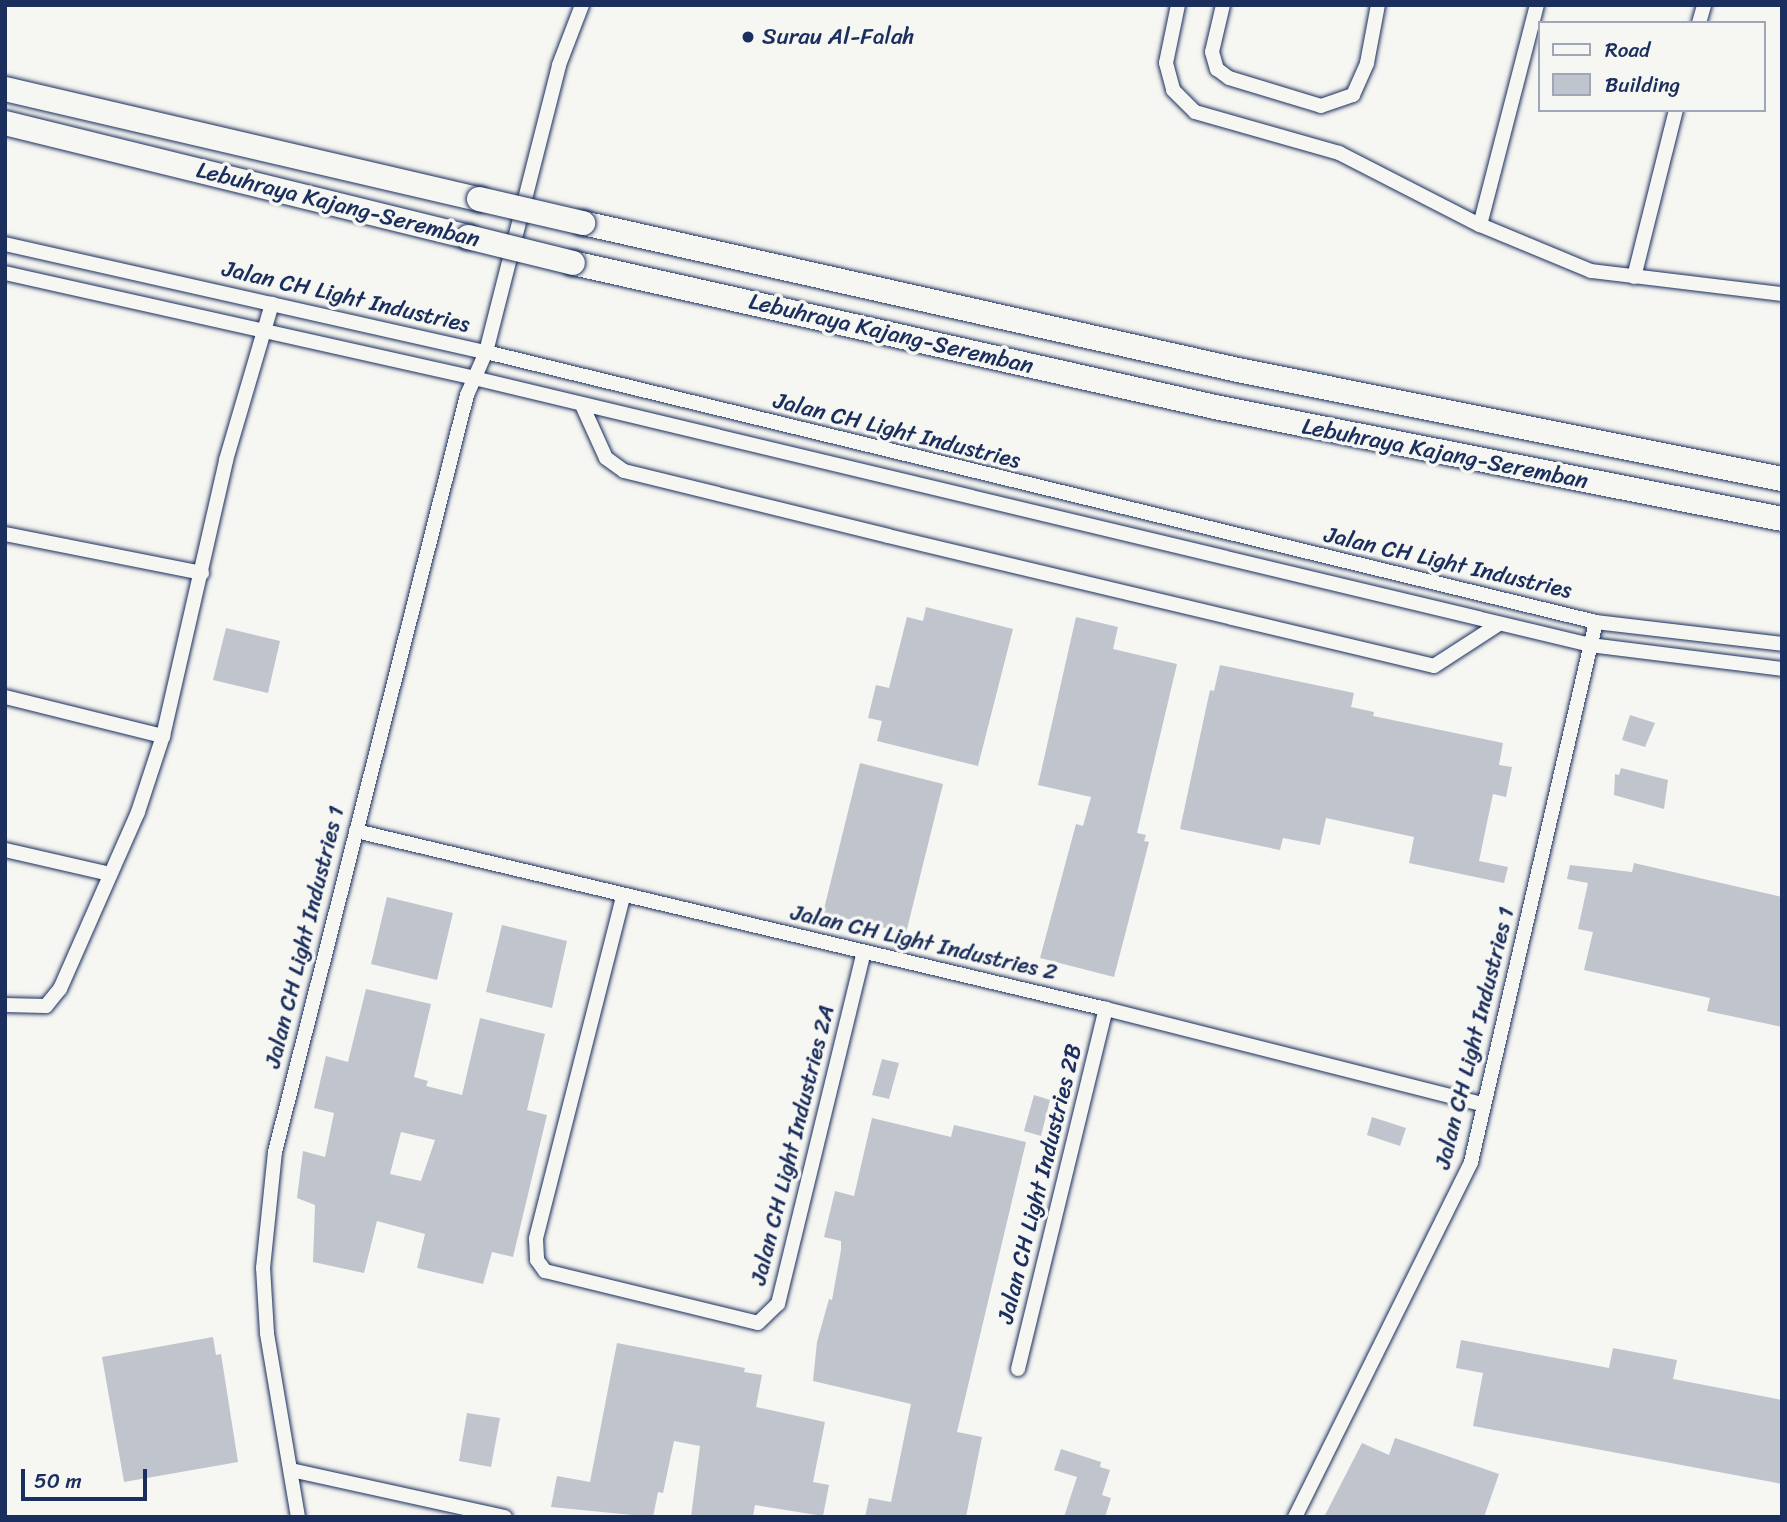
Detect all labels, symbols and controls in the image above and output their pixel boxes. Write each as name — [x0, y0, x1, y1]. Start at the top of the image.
legend — [1538, 21, 1766, 112]
place label: Surau Al-Falah — [762, 23, 915, 51]
marker: Surau Al-Falah — [740, 29, 756, 45]
text: Road — [1605, 31, 1650, 69]
text: Building — [1605, 66, 1680, 104]
street label: Lebuhraya Kajang-Seremban — [194, 157, 482, 253]
street label: Jalan CH Light Industries — [220, 255, 472, 339]
street label: Lebuhraya Kajang-Seremban — [747, 288, 1035, 380]
street label: Jalan CH Light Industries — [771, 387, 1023, 475]
street label: Lebuhraya Kajang-Seremban — [1300, 413, 1590, 495]
street label: Jalan CH Light Industries — [1322, 521, 1574, 605]
street label: Jalan CH Light Industries 1 — [259, 803, 351, 1071]
street label: Jalan CH Light Industries 2 — [788, 899, 1060, 987]
street label: Jalan CH Light Industries 1 — [1429, 904, 1521, 1172]
street label: Jalan CH Light Industries 2A — [745, 1002, 841, 1288]
street label: Jalan CH Light Industries 2B — [992, 1042, 1088, 1326]
scale bar — [24, 1456, 150, 1500]
text: 50 m — [34, 1462, 82, 1500]

